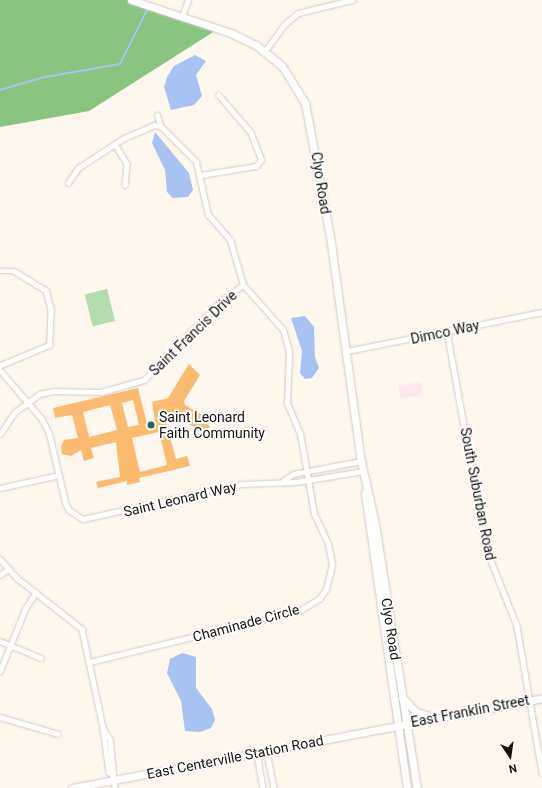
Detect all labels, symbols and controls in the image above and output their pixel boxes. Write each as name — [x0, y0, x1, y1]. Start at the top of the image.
street label: Clyo Road — [308, 151, 334, 215]
street label: Saint Francis Drive — [146, 287, 240, 379]
street label: Dimco Way — [409, 317, 481, 347]
place label: Saint Leonard Faith Community — [159, 409, 265, 442]
marker: Saint Leonard Faith Community — [146, 420, 156, 430]
street label: South Suburban Road — [457, 426, 499, 562]
street label: Saint Leonard Way — [122, 478, 238, 520]
street label: Clyo Road — [378, 597, 404, 661]
street label: Chaminade Circle — [191, 601, 301, 645]
street label: East Franklin Street — [409, 691, 531, 731]
street label: East Centerville Station Road — [145, 732, 325, 782]
north arrow — [490, 736, 530, 776]
text: N — [508, 761, 518, 775]

